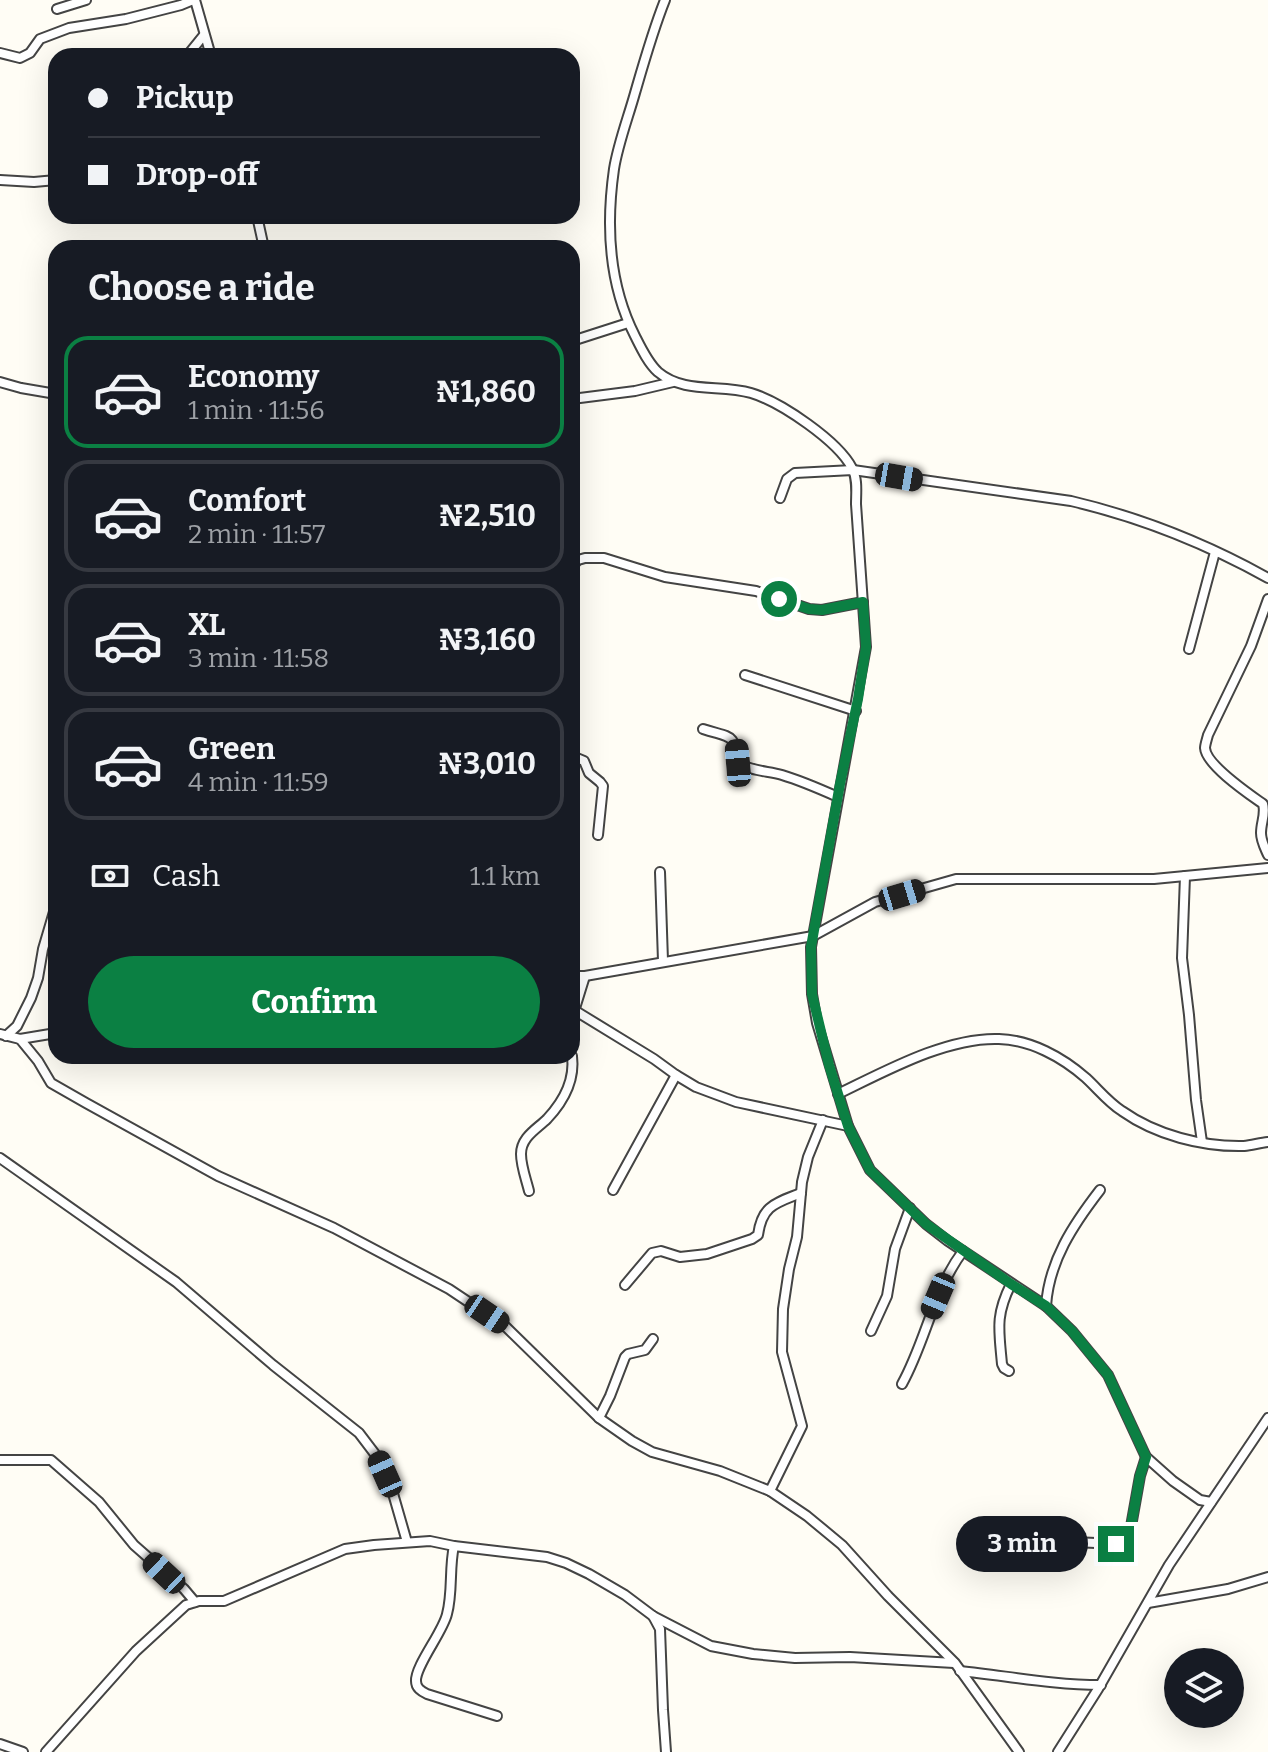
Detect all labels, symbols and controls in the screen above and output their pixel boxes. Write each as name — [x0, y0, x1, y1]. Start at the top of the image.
text: Pickup — [136, 80, 234, 116]
text: Drop-off — [136, 157, 258, 193]
text: Choose a ride — [88, 266, 315, 310]
icon: car — [92, 356, 164, 428]
text: Economy — [188, 359, 319, 395]
text: ₦1,860 — [436, 374, 536, 410]
text: 1 min · 11:56 — [188, 395, 324, 426]
car — [873, 461, 925, 493]
icon: car — [92, 480, 164, 552]
text: Comfort — [188, 483, 306, 519]
text: ₦2,510 — [439, 498, 536, 534]
text: 2 min · 11:57 — [188, 519, 325, 550]
route start — [761, 581, 797, 617]
icon: car — [92, 604, 164, 676]
text: XL — [188, 607, 225, 643]
text: ₦3,160 — [438, 622, 536, 658]
text: 3 min · 11:58 — [188, 643, 329, 674]
icon: car — [92, 728, 164, 800]
text: Green — [188, 731, 275, 767]
car — [724, 738, 752, 788]
text: ₦3,010 — [438, 746, 536, 782]
text: 4 min · 11:59 — [188, 767, 329, 798]
icon: cash — [88, 854, 132, 898]
text: Cash — [152, 858, 220, 894]
text: 1.1 km — [470, 861, 540, 892]
car — [876, 877, 928, 913]
button: Confirm — [88, 956, 540, 1048]
car — [918, 1269, 958, 1323]
car — [460, 1291, 514, 1337]
car — [364, 1447, 406, 1501]
callout: 3 min — [956, 1516, 1088, 1572]
route end — [1098, 1526, 1134, 1562]
text: 3 min — [987, 1528, 1057, 1559]
car — [138, 1548, 190, 1598]
map controls — [1164, 1648, 1244, 1728]
button: layers — [1164, 1648, 1244, 1728]

